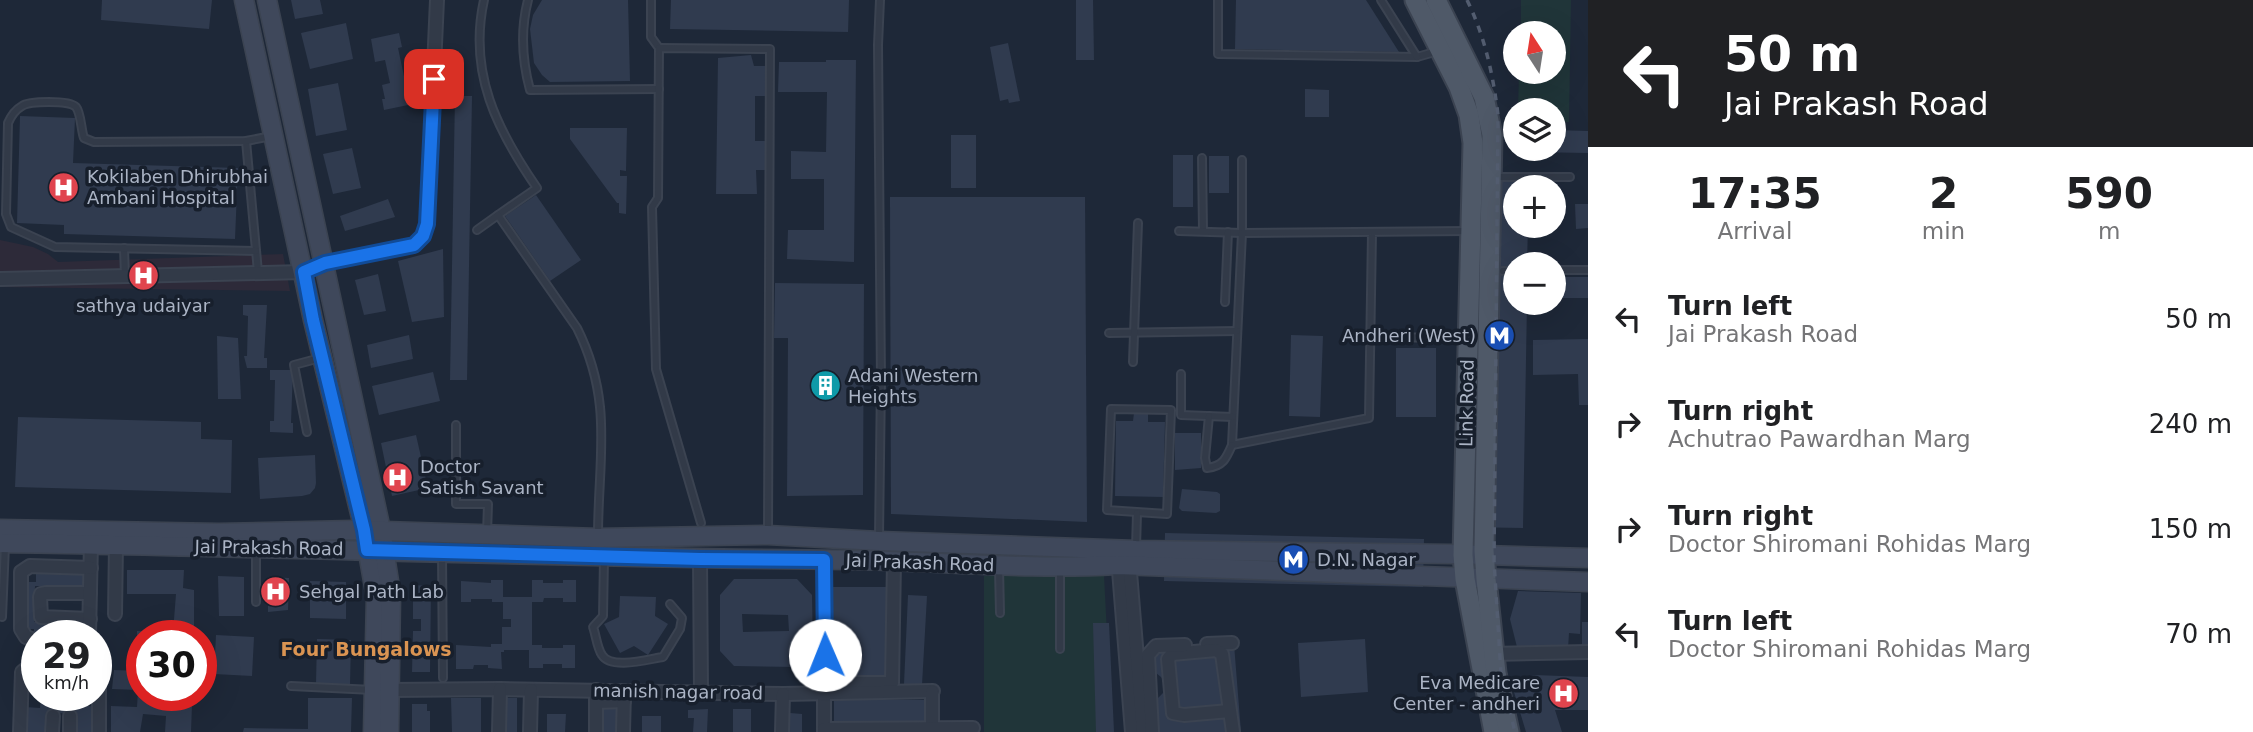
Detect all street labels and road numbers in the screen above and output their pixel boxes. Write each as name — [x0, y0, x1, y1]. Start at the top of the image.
street label: Link Road — [1455, 359, 1478, 447]
street label: Jai Prakash Road — [193, 536, 344, 559]
street label: Jai Prakash Road — [844, 549, 995, 576]
street label: manish nagar road — [593, 680, 763, 703]

